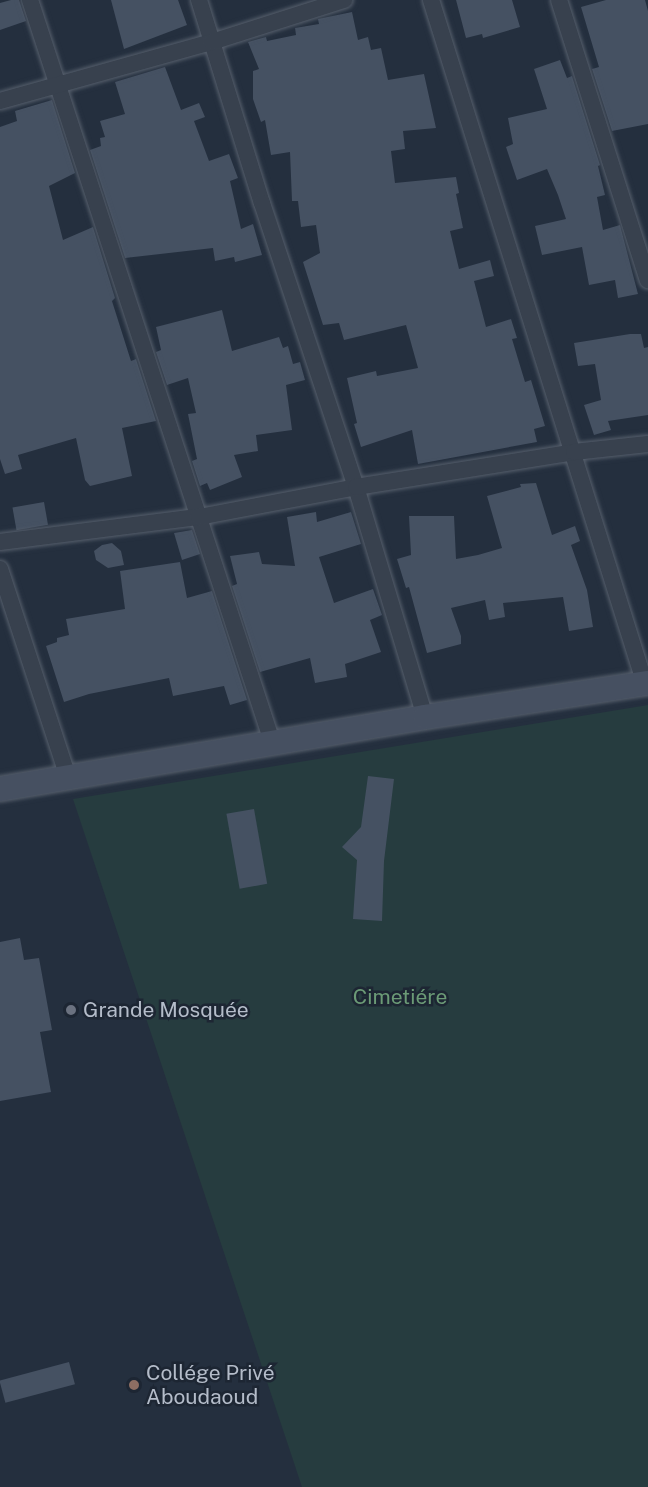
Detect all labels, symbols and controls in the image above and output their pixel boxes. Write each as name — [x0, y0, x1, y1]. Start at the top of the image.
park label: Cimetiére — [353, 984, 447, 1010]
place label: Grande Mosquée — [83, 997, 249, 1023]
marker: Grande Mosquée — [64, 1003, 78, 1017]
place label: Collége Privé Aboudaoud — [146, 1360, 275, 1410]
marker: Collége Privé Aboudaoud — [127, 1378, 141, 1392]

